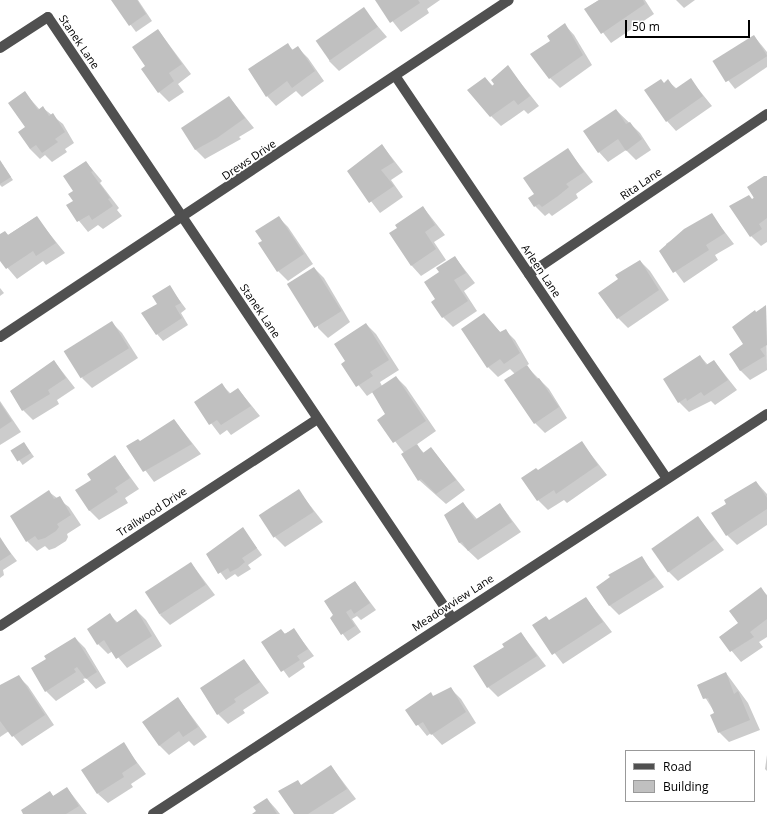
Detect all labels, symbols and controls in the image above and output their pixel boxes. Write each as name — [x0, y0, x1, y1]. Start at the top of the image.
street label: Stanek Lane — [56, 12, 102, 72]
scale bar — [627, 12, 752, 38]
text: 50 m — [632, 18, 660, 35]
street label: Drews Drive — [220, 137, 278, 183]
street label: Rita Lane — [618, 165, 664, 203]
street label: Arleen Lane — [518, 242, 564, 300]
street label: Stanek Lane — [237, 281, 283, 341]
street label: Trailwood Drive — [115, 485, 189, 539]
street label: Meadowview Lane — [410, 572, 496, 634]
legend — [625, 750, 755, 802]
text: Road — [663, 758, 692, 775]
text: Building — [663, 778, 708, 795]

